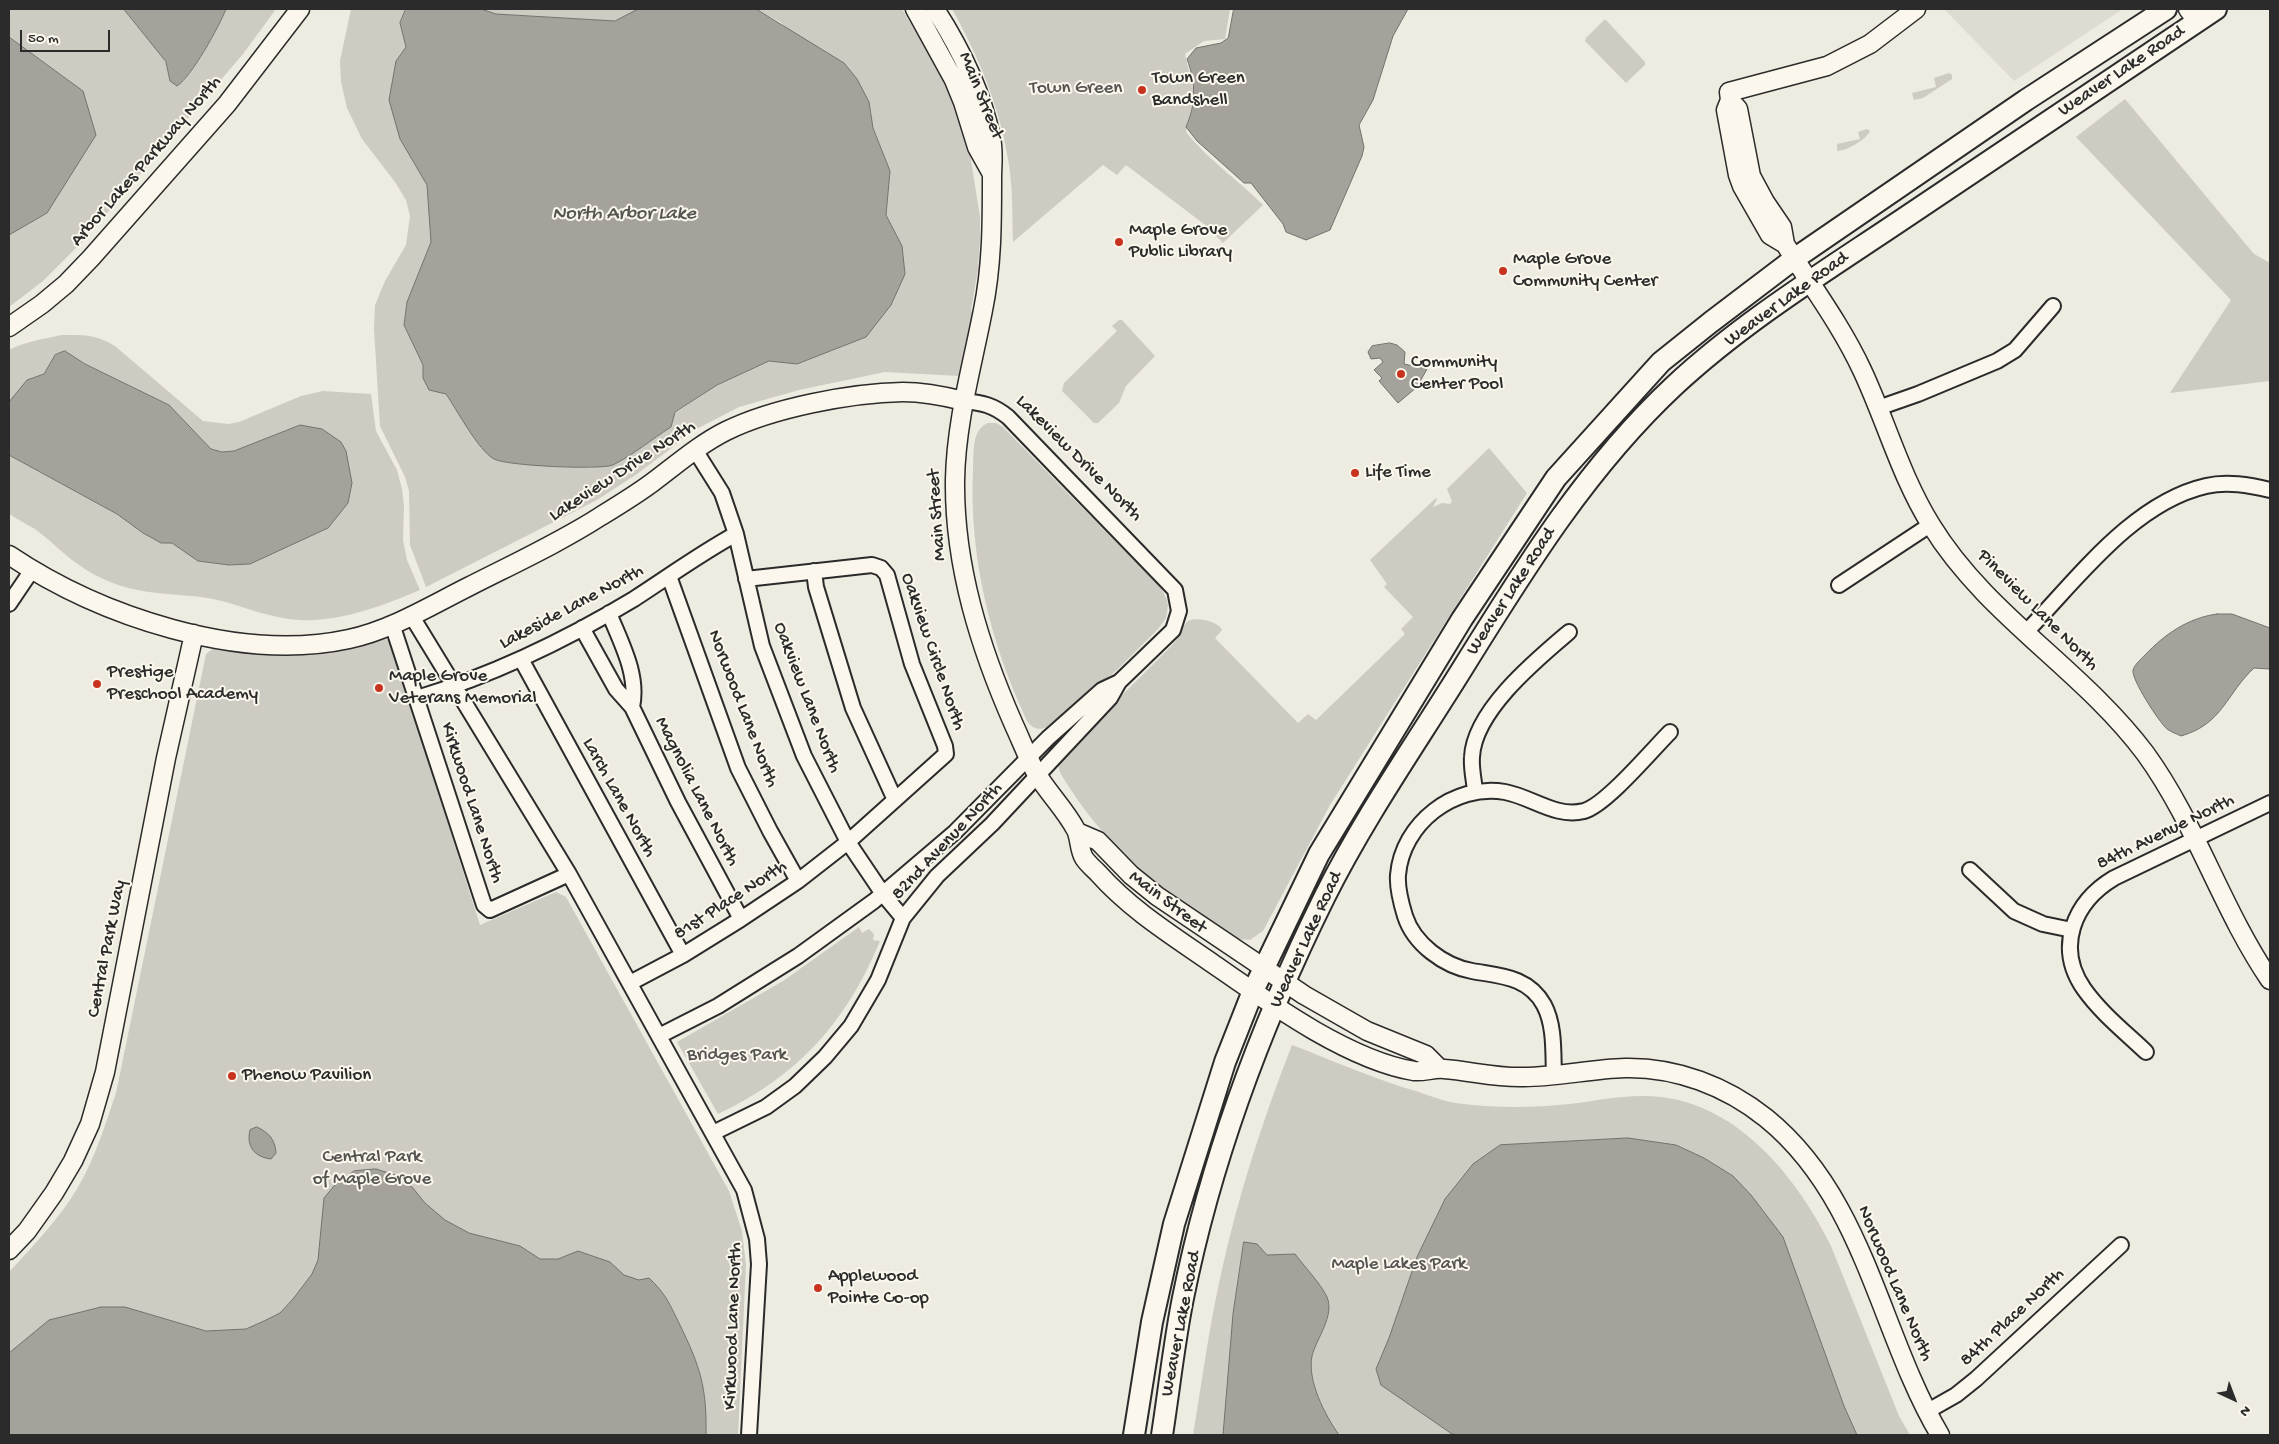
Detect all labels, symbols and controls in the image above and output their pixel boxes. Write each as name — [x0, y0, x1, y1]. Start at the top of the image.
scale bar — [22, 20, 112, 52]
street label: Weaver Lake Road — [2054, 21, 2190, 123]
text: 50 m — [28, 30, 59, 48]
street label: Main Street — [952, 49, 1008, 143]
place label: Town Green Bandshell — [1152, 68, 1245, 112]
street label: Arbor Lakes Parkway North — [67, 72, 227, 252]
park label: Town Green — [1030, 78, 1122, 100]
marker: Town Green Bandshell — [1136, 84, 1148, 96]
water label: North Arbor Lake — [552, 203, 696, 227]
place label: Maple Grove Public Library — [1129, 220, 1232, 264]
marker: Maple Grove Public Library — [1113, 236, 1125, 248]
street label: Weaver Lake Road — [1721, 247, 1853, 353]
place label: Maple Grove Community Center — [1513, 249, 1657, 293]
marker: Maple Grove Community Center — [1497, 265, 1509, 277]
place label: Community Center Pool — [1411, 352, 1503, 396]
marker: Community Center Pool — [1395, 368, 1407, 380]
street label: Lakeview Drive North — [1010, 391, 1146, 527]
street label: Lakeview Drive North — [545, 416, 701, 528]
place label: Life Time — [1365, 462, 1431, 484]
marker: Life Time — [1349, 467, 1361, 479]
street label: Main Street — [923, 468, 953, 562]
street label: Weaver Lake Road — [1462, 524, 1562, 660]
street label: Pineview Lane North — [1971, 545, 2103, 677]
street label: Lakeside Lane North — [496, 560, 648, 656]
street label: Oakview Circle North — [894, 570, 970, 734]
street label: Oakview Lane North — [767, 619, 845, 777]
street label: Norwood Lane North — [701, 627, 783, 791]
place label: Prestige Preschool Academy — [107, 662, 258, 706]
place label: Maple Grove Veterans Memorial — [389, 666, 537, 710]
marker: Prestige Preschool Academy — [91, 678, 103, 690]
marker: Maple Grove Veterans Memorial — [373, 682, 385, 694]
street label: Magnolia Lane North — [648, 714, 744, 870]
street label: Kirkwood Lane North — [434, 720, 508, 886]
street label: Larch Lane North — [576, 734, 660, 862]
street label: 82nd Avenue North — [887, 778, 1009, 906]
street label: 84th Avenue North — [2093, 790, 2239, 876]
street label: 81st Place North — [670, 856, 792, 946]
street label: Main Street — [1123, 866, 1211, 940]
street label: Weaver Lake Road — [1265, 868, 1349, 1012]
street label: Central Park Way — [83, 878, 133, 1020]
park label: Bridges Park — [687, 1045, 787, 1067]
place label: Phenow Pavilion — [242, 1065, 371, 1087]
marker: Phenow Pavilion — [226, 1070, 238, 1082]
park label: Central Park of Maple Grove — [313, 1147, 431, 1191]
street label: Norwood Lane North — [1851, 1203, 1937, 1365]
street label: Kirkwood Lane North — [720, 1242, 748, 1410]
street label: Weaver Lake Road — [1157, 1249, 1207, 1399]
park label: Maple Lakes Park — [1331, 1254, 1467, 1276]
street label: 84th Place North — [1956, 1264, 2070, 1372]
place label: Applewood Pointe Co-op — [828, 1266, 929, 1310]
marker: Applewood Pointe Co-op — [812, 1282, 824, 1294]
north arrow — [2209, 1374, 2259, 1424]
text: N — [2235, 1401, 2254, 1420]

